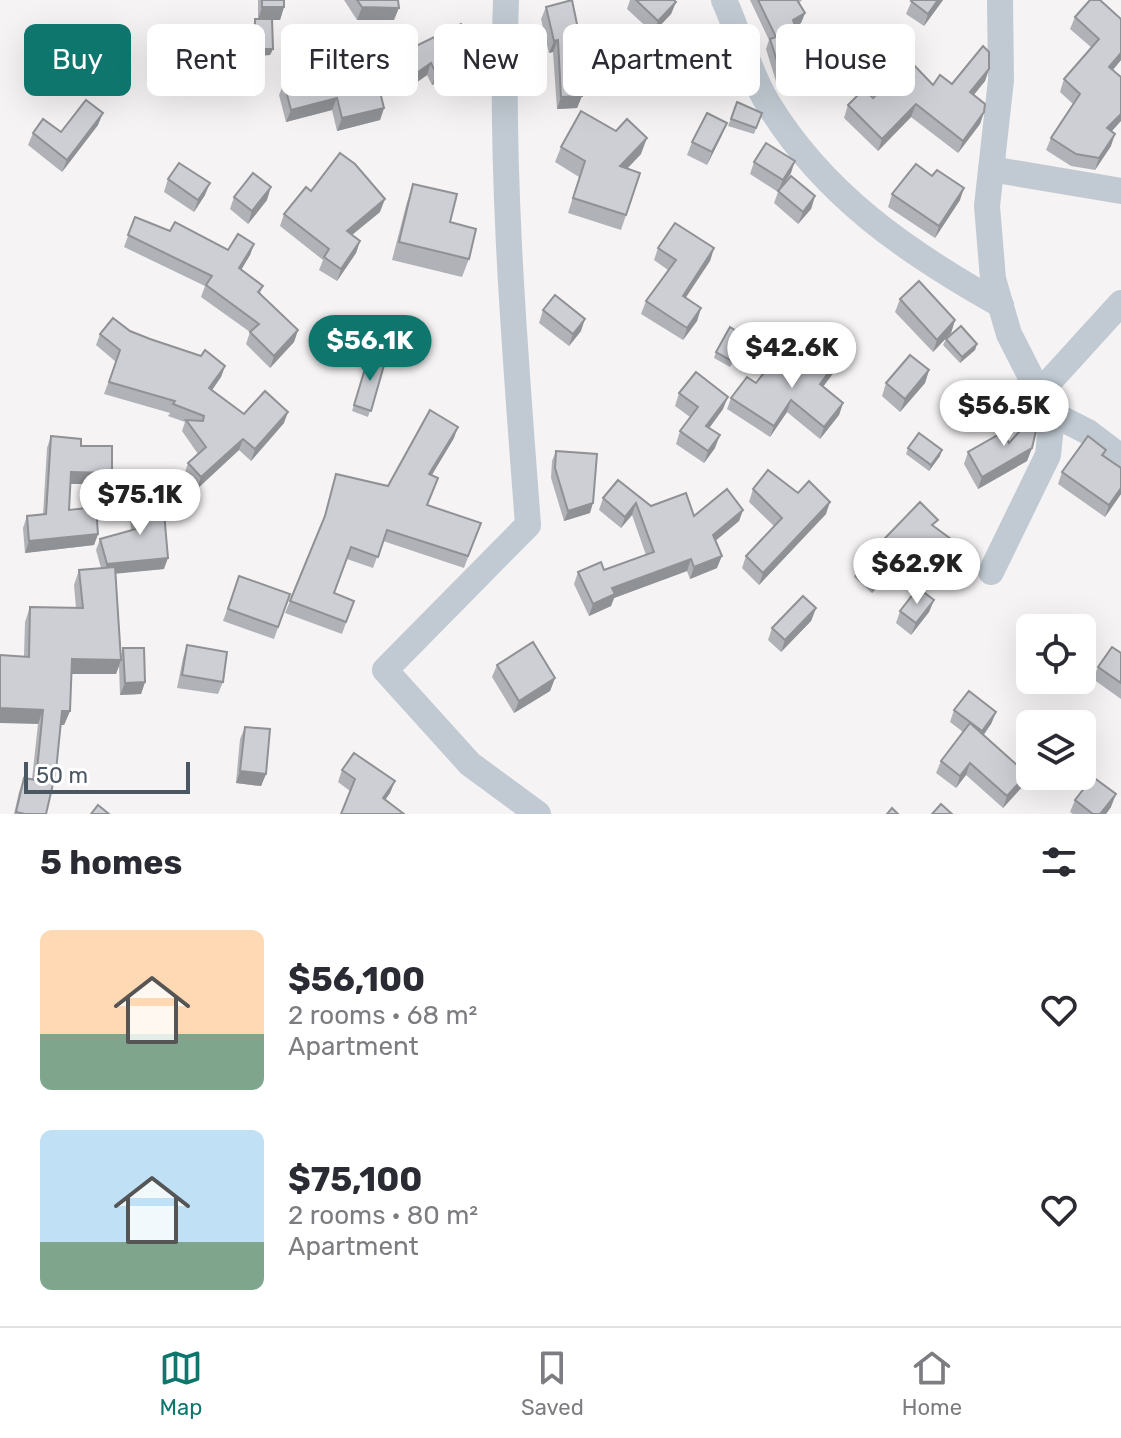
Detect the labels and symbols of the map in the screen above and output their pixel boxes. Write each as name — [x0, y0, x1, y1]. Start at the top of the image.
pin: $56.1K — [305, 315, 435, 383]
pin: $42.6K — [727, 322, 857, 390]
pin: $56.5K — [939, 380, 1069, 448]
pin: $75.1K — [75, 469, 205, 537]
pin: $62.9K — [852, 538, 982, 606]
scale bar — [24, 758, 190, 794]

